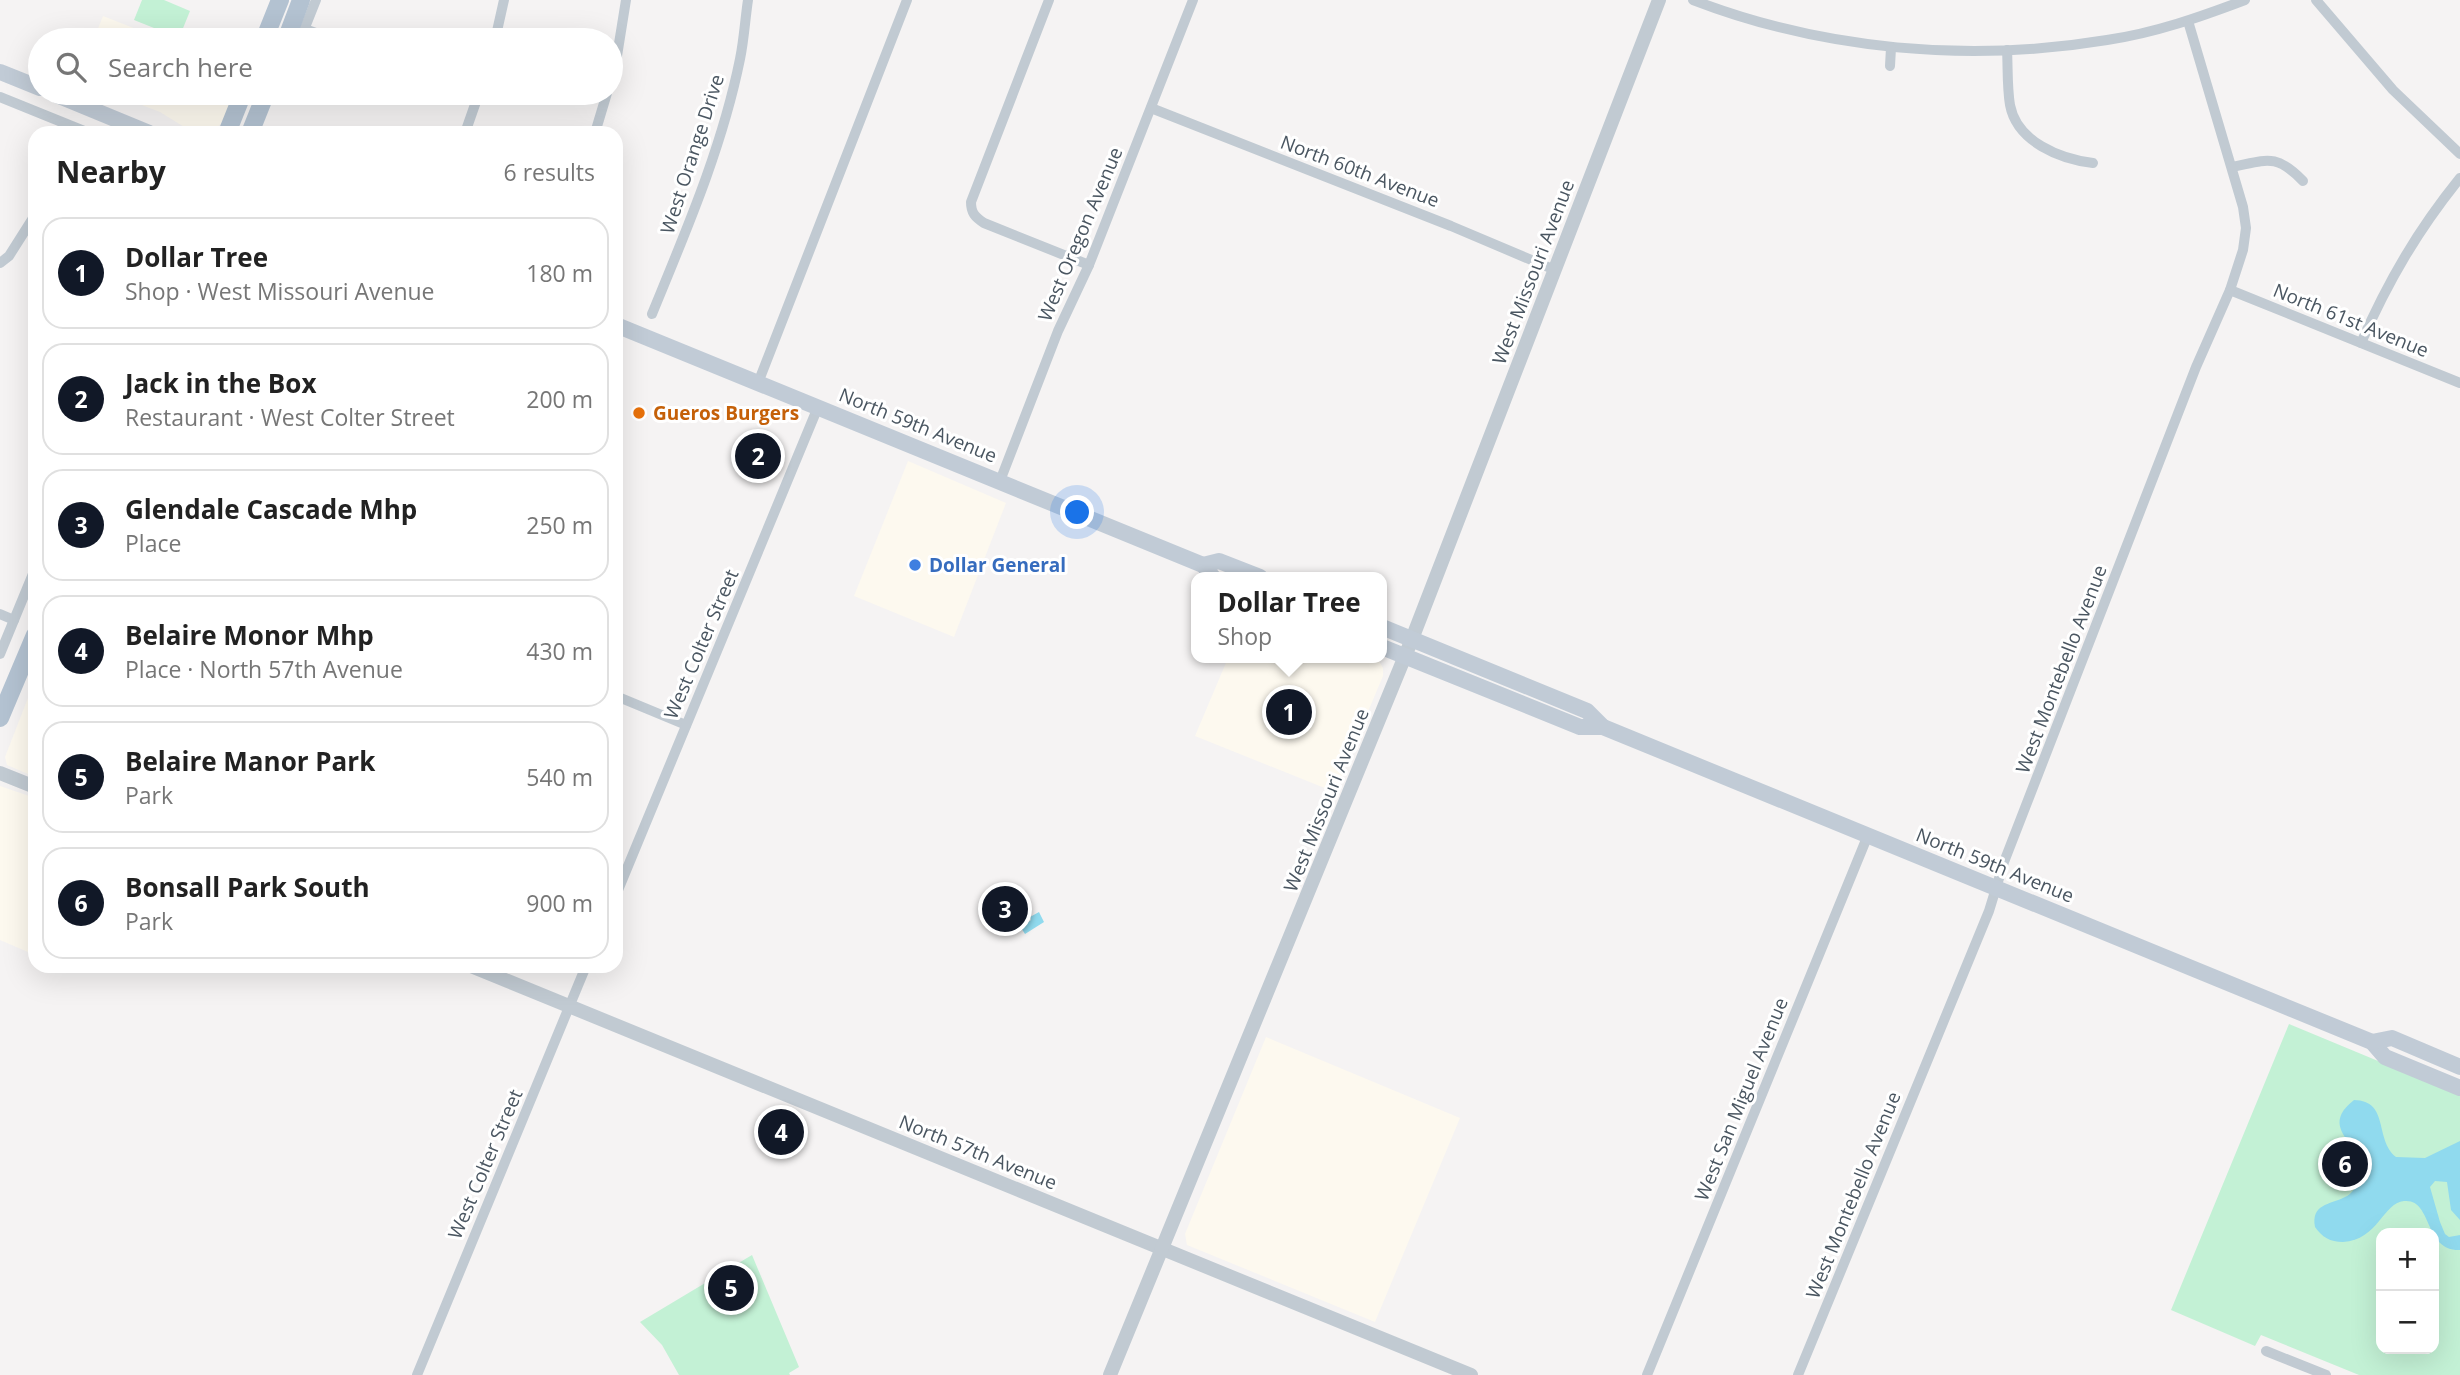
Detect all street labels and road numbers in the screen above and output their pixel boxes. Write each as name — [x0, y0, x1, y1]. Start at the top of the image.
street label: West Orange Drive — [654, 71, 730, 237]
street label: North 60th Avenue — [1277, 129, 1443, 213]
street label: West Oregon Avenue — [1032, 143, 1128, 325]
street label: West Missouri Avenue — [1486, 176, 1580, 368]
street label: North 61st Avenue — [2269, 277, 2433, 363]
street label: North 59th Avenue — [835, 381, 1001, 469]
street label: West Montebello Avenue — [2009, 561, 2113, 777]
street label: West Colter Street — [658, 565, 744, 723]
street label: West Missouri Avenue — [1277, 704, 1375, 896]
street label: North 59th Avenue — [1912, 821, 2078, 909]
street label: West San Miguel Avenue — [1688, 994, 1794, 1204]
street label: West Colter Street — [442, 1085, 528, 1243]
street label: West Montebello Avenue — [1800, 1088, 1906, 1302]
street label: North 57th Avenue — [895, 1108, 1061, 1196]

